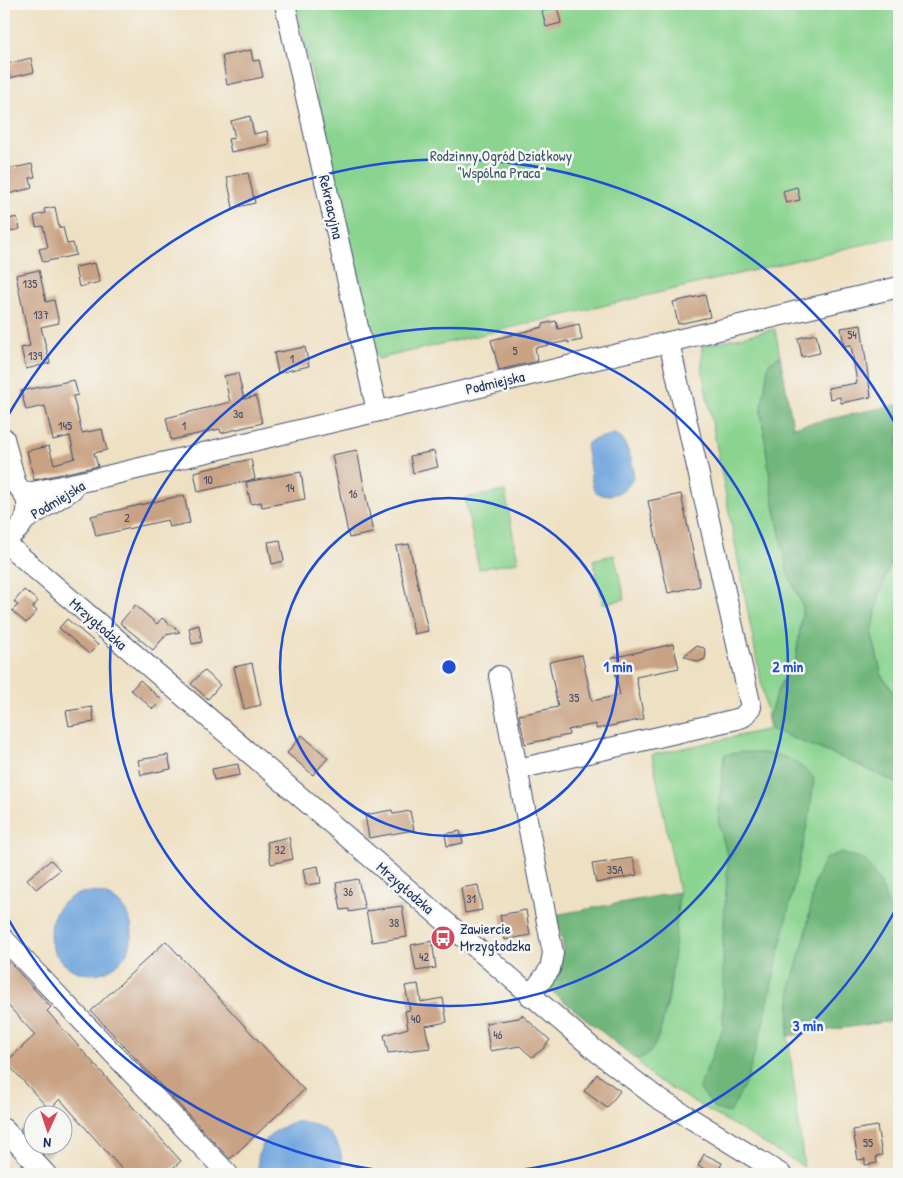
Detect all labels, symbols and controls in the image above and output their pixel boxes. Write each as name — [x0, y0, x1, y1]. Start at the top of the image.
park label: Rodzinny Ogród Działkowy "Wspólna Praca" — [430, 145, 572, 183]
street label: Rekreacyjna — [314, 173, 349, 241]
house number: 135 — [23, 275, 37, 292]
house number: 137 — [33, 306, 49, 323]
house number: 54 — [847, 326, 857, 343]
house number: 5 — [512, 342, 518, 359]
house number: 139 — [28, 347, 43, 364]
house number: 1 — [290, 350, 294, 367]
street label: Podmiejska — [463, 366, 527, 399]
house number: 3a — [233, 405, 243, 422]
house number: 145 — [58, 417, 72, 434]
house number: 1 — [182, 417, 186, 434]
house number: 10 — [203, 471, 213, 488]
street label: Podmiejska — [27, 475, 89, 524]
house number: 14 — [286, 479, 295, 496]
house number: 16 — [348, 485, 358, 502]
house number: 2 — [124, 509, 130, 526]
street label: Mrzygłodzka — [65, 593, 132, 655]
text: 1 min — [603, 656, 633, 677]
text: 2 min — [773, 656, 804, 677]
centre of rings — [440, 658, 458, 676]
house number: 35 — [569, 689, 579, 706]
house number: 32 — [275, 841, 286, 858]
street label: Mrzygłodzka — [372, 857, 439, 919]
house number: 35A — [607, 861, 623, 878]
house number: 36 — [343, 883, 353, 900]
house number: 31 — [466, 890, 476, 907]
house number: 38 — [389, 914, 399, 931]
place label: Zawiercie Mrzygłodzka — [460, 918, 530, 956]
bus stop icon: Zawiercie Mrzygłodzka — [430, 925, 456, 951]
house number: 42 — [419, 948, 429, 965]
house number: 40 — [411, 1010, 421, 1027]
text: 3 min — [793, 1015, 823, 1036]
house number: 46 — [493, 1026, 503, 1043]
north arrow — [22, 1106, 72, 1156]
text: N — [43, 1134, 52, 1153]
house number: 55 — [863, 1134, 873, 1151]

